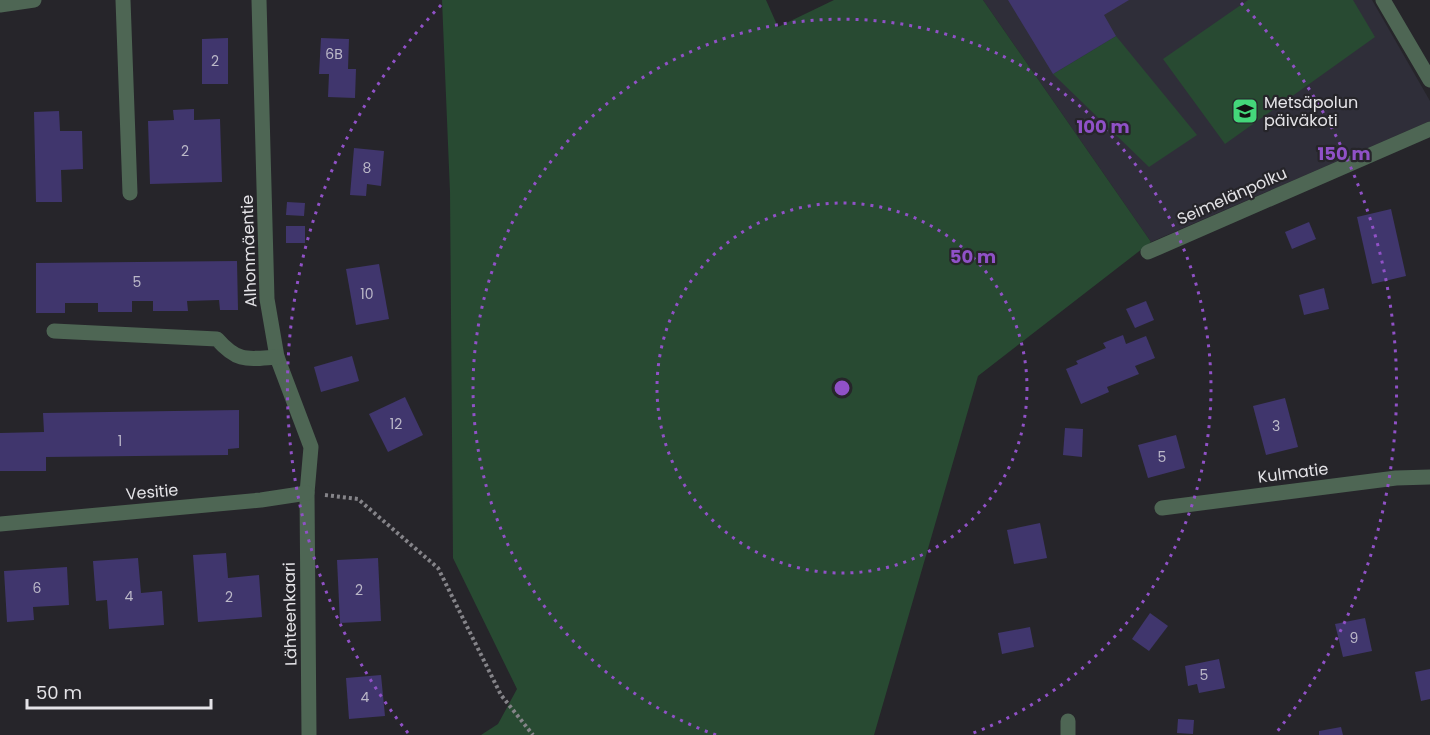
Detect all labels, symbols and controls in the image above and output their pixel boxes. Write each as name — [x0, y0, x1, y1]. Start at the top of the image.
house number: 6B — [325, 44, 343, 64]
house number: 2 — [211, 51, 219, 71]
place label: Metsäpolun päiväkoti — [1264, 91, 1358, 132]
school or university icon: Metsäpolun päiväkoti — [1230, 96, 1260, 126]
text: 100 m — [1076, 114, 1130, 139]
house number: 2 — [181, 141, 189, 161]
text: 150 m — [1317, 141, 1371, 166]
house number: 8 — [363, 158, 372, 178]
street label: Seimelänpolku — [1173, 161, 1291, 231]
street label: Alhonmäentie — [236, 194, 262, 308]
text: 50 m — [950, 244, 996, 269]
house number: 5 — [133, 272, 141, 292]
house number: 10 — [360, 284, 374, 304]
centre of rings — [832, 378, 852, 398]
house number: 12 — [390, 414, 402, 434]
house number: 3 — [1272, 416, 1280, 436]
house number: 1 — [118, 431, 122, 451]
house number: 5 — [1158, 447, 1166, 467]
street label: Kulmatie — [1256, 457, 1330, 489]
street label: Vesitie — [125, 478, 179, 506]
street label: Lähteenkaari — [278, 562, 302, 666]
house number: 6 — [33, 578, 42, 598]
house number: 2 — [355, 580, 363, 600]
house number: 4 — [125, 586, 134, 606]
house number: 2 — [225, 587, 233, 607]
house number: 9 — [1350, 628, 1358, 648]
house number: 5 — [1200, 665, 1208, 685]
scale bar — [27, 672, 212, 710]
text: 50 m — [36, 680, 82, 705]
house number: 4 — [361, 687, 370, 707]

